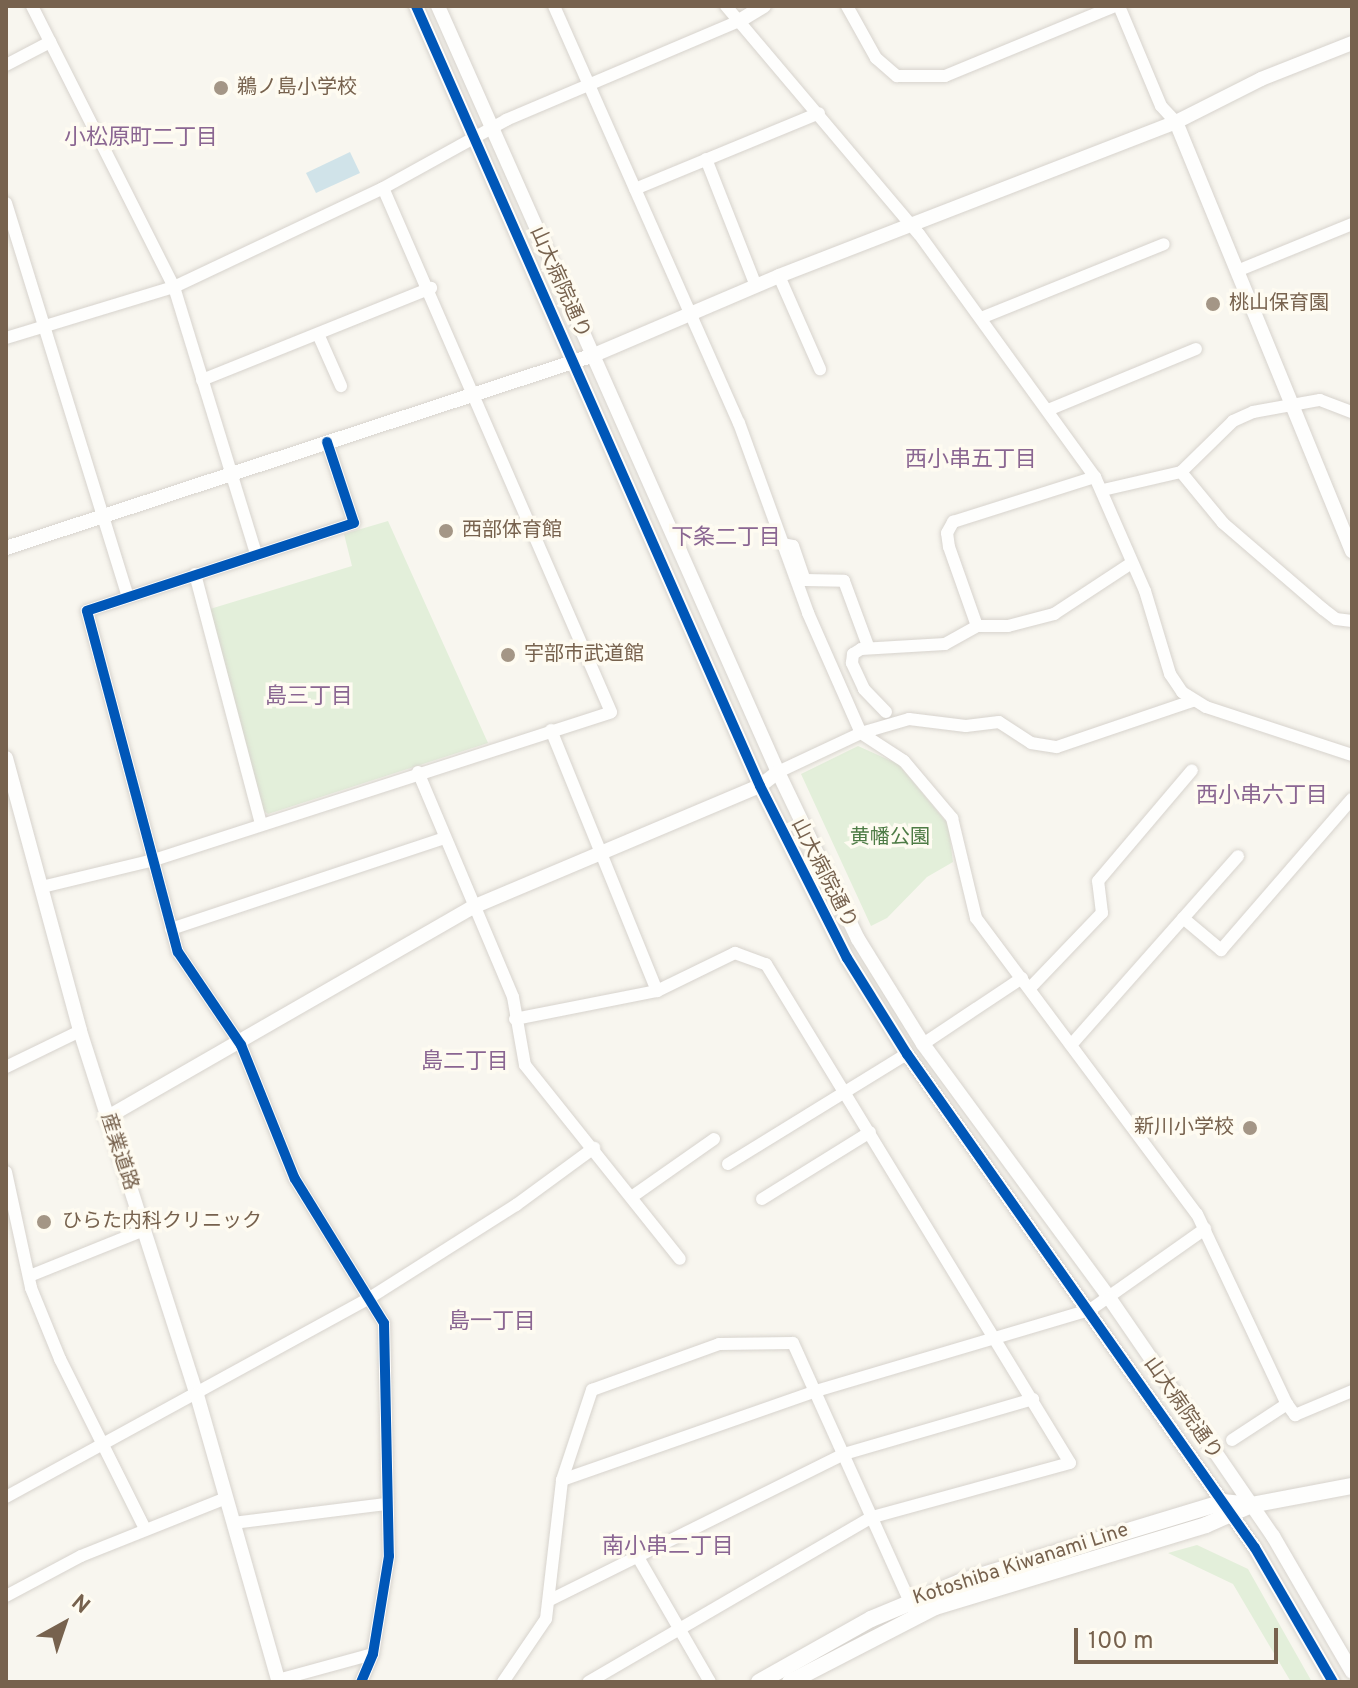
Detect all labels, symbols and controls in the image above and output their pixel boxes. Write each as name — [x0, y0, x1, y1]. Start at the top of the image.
place label: 鵜ノ島小学校 — [237, 76, 357, 100]
marker: 鵜ノ島小学校 — [212, 79, 230, 97]
district label: 小松原町二丁目 — [64, 126, 218, 152]
street label: 山大病院通り — [524, 223, 594, 343]
place label: 桃山保育園 — [1229, 292, 1329, 316]
marker: 桃山保育園 — [1204, 295, 1222, 313]
district label: 西小串五丁目 — [905, 448, 1037, 474]
place label: 西部体育館 — [462, 519, 562, 543]
marker: 西部体育館 — [437, 522, 455, 540]
district label: 下条二丁目 — [671, 526, 781, 552]
place label: 宇部市武道館 — [524, 643, 644, 667]
marker: 宇部市武道館 — [499, 646, 517, 664]
district label: 島三丁目 — [265, 685, 353, 711]
district label: 西小串六丁目 — [1196, 784, 1328, 810]
street label: 山大病院通り — [785, 815, 861, 933]
park label: 黄幡公園 — [850, 826, 930, 850]
district label: 島二丁目 — [421, 1050, 509, 1076]
street label: 産業道路 — [94, 1110, 142, 1194]
place label: 新川小学校 — [1134, 1116, 1234, 1140]
marker: 新川小学校 — [1241, 1119, 1259, 1137]
place label: ひらた内科クリニック — [62, 1210, 262, 1234]
marker: ひらた内科クリニック — [33, 1211, 55, 1233]
district label: 島一丁目 — [448, 1310, 536, 1336]
street label: 山大病院通り — [1138, 1353, 1226, 1465]
street label: Kotoshiba Kiwanami Line — [910, 1519, 1132, 1611]
district label: 南小串二丁目 — [602, 1535, 734, 1561]
north arrow — [24, 1584, 104, 1664]
text: N — [65, 1590, 94, 1621]
scale bar — [1078, 1612, 1282, 1662]
text: 100 m — [1088, 1627, 1154, 1657]

